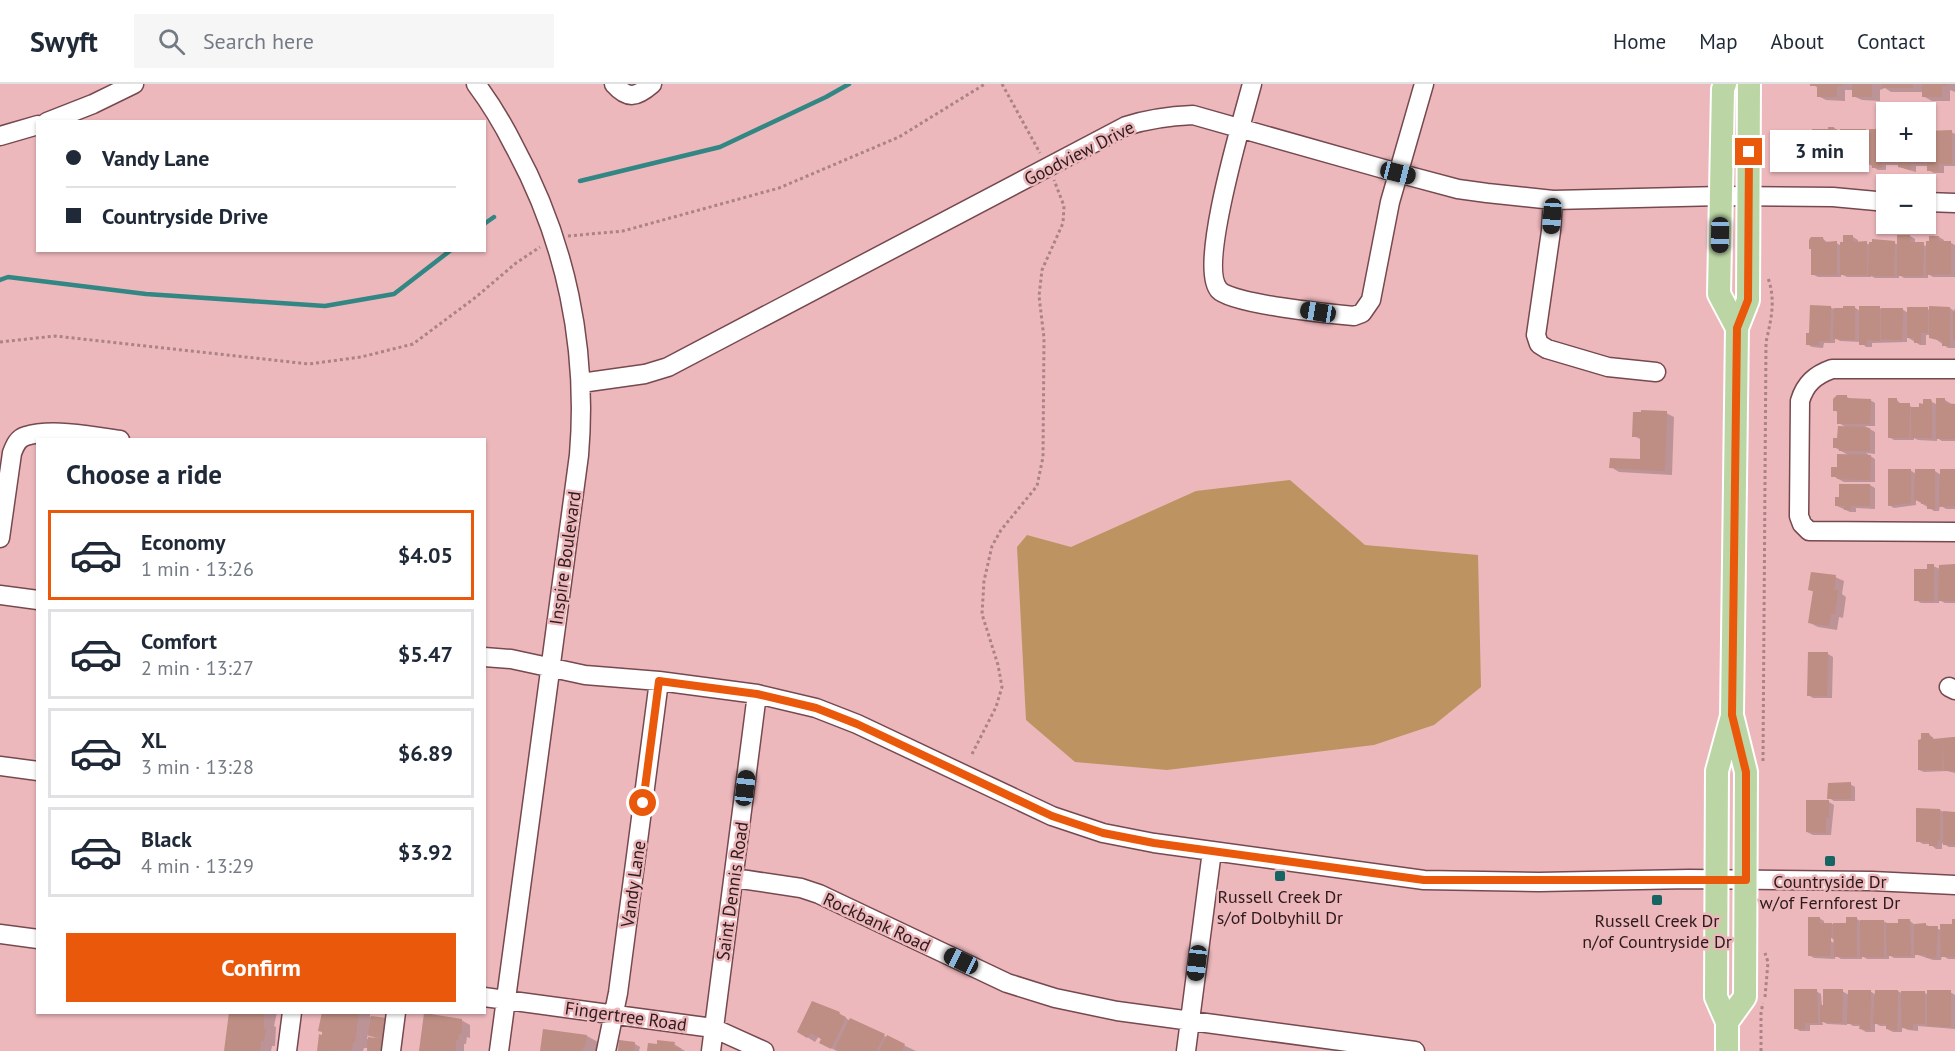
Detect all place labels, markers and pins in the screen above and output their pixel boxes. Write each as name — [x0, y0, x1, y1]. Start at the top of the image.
marker: Countryside Dr w/of Fernforest Dr — [1823, 854, 1837, 868]
marker: Russell Creek Dr s/of Dolbyhill Dr — [1273, 869, 1287, 883]
place label: Countryside Dr w/of Fernforest Dr — [1760, 870, 1900, 914]
place label: Russell Creek Dr s/of Dolbyhill Dr — [1217, 885, 1343, 929]
marker: Russell Creek Dr n/of Countryside Dr — [1650, 893, 1664, 907]
place label: Russell Creek Dr n/of Countryside Dr — [1582, 909, 1732, 953]

